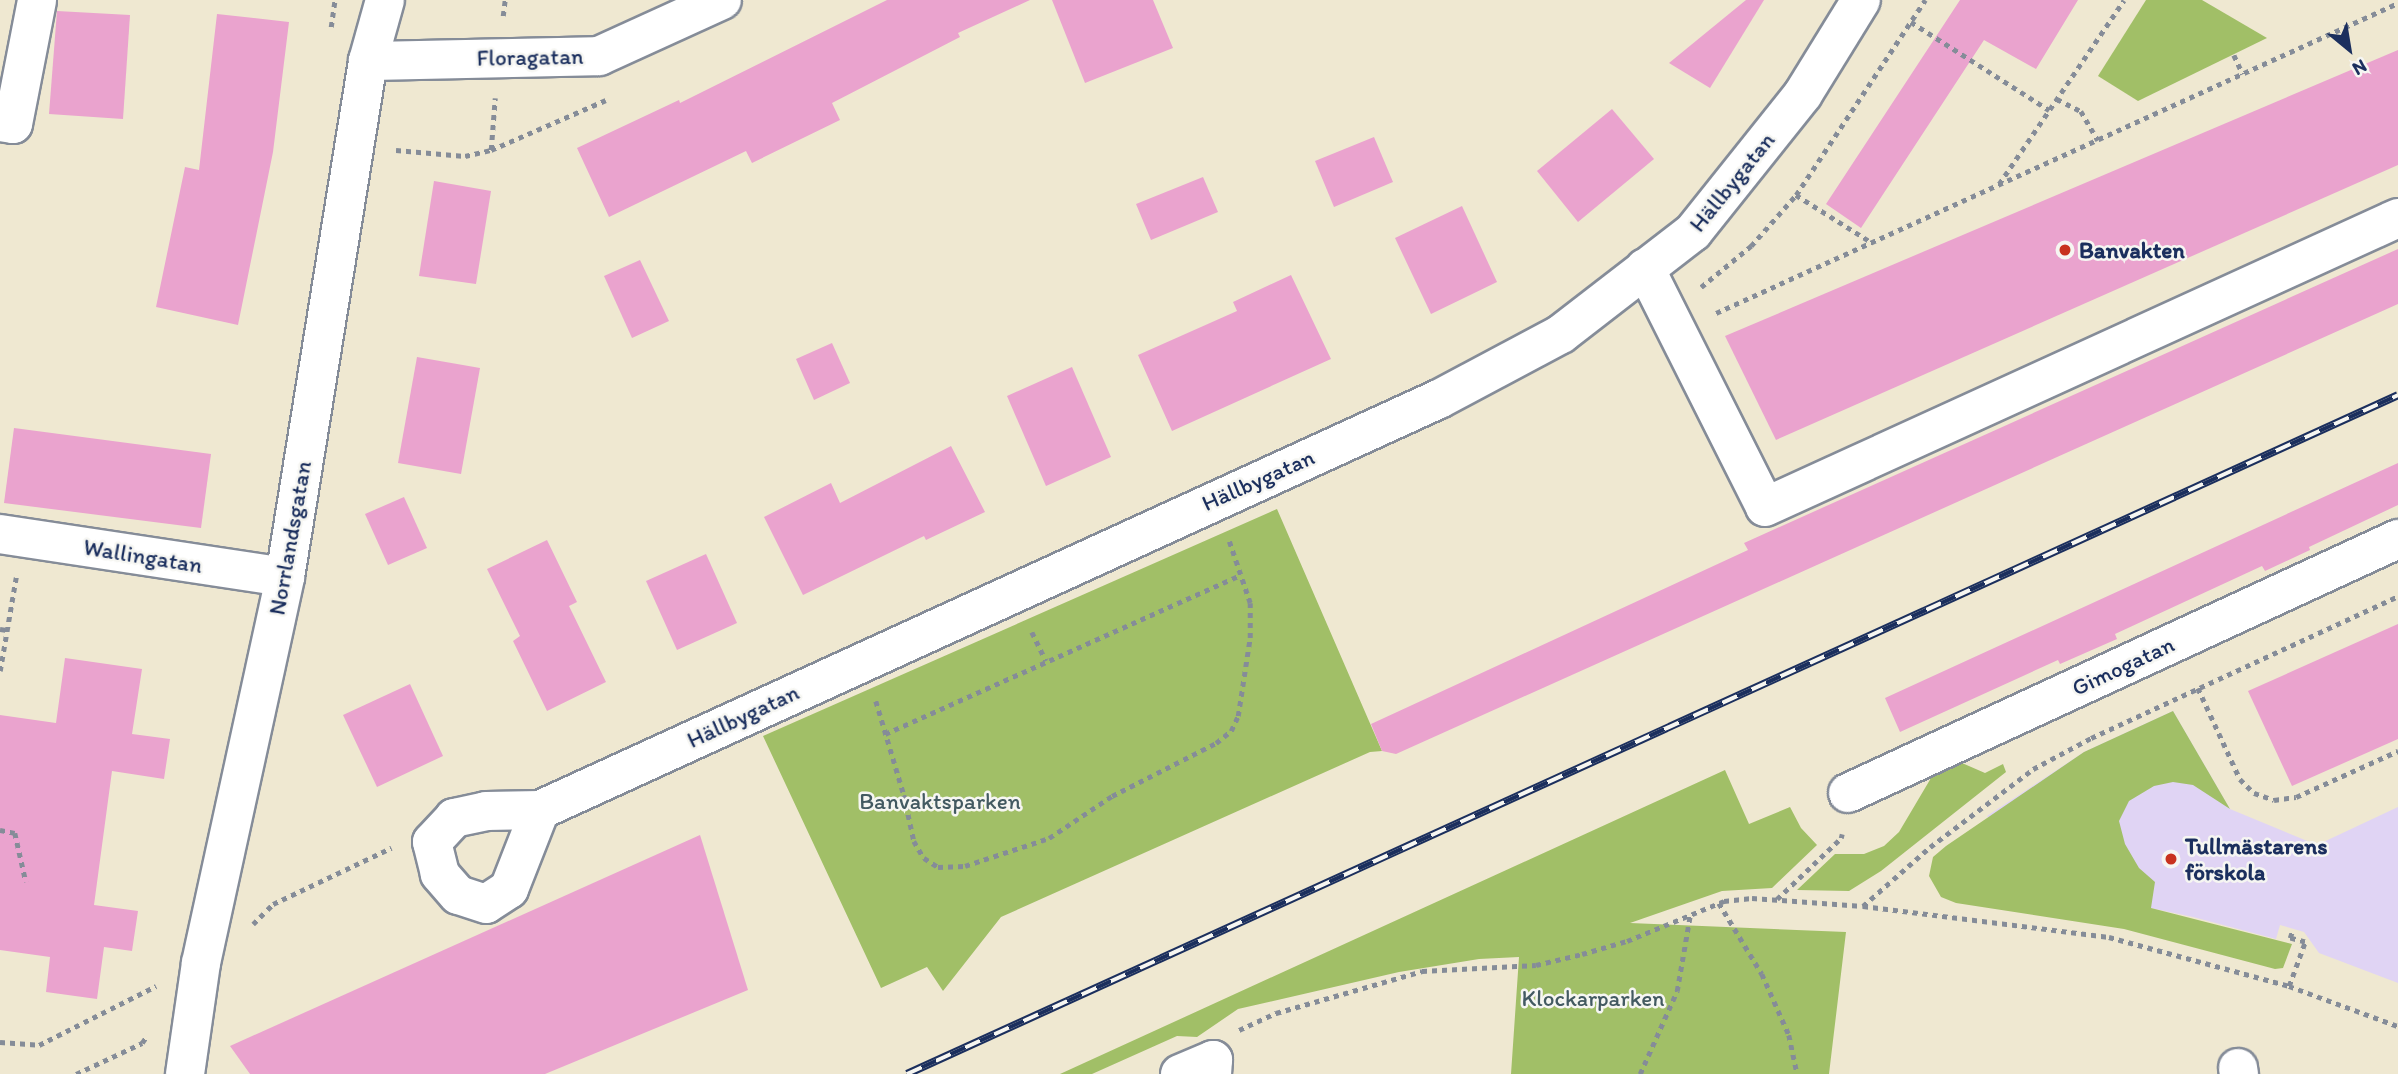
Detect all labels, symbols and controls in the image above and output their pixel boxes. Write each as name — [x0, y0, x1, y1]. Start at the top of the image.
north arrow — [2314, 14, 2384, 84]
street label: Floragatan — [476, 42, 584, 72]
text: N — [2348, 54, 2371, 81]
street label: Hällbygatan — [1683, 127, 1781, 237]
place label: Banvakten — [2079, 236, 2185, 264]
marker: Banvakten — [2057, 242, 2073, 258]
street label: Hällbygatan — [1197, 443, 1319, 517]
street label: Norrlandsgatan — [263, 459, 317, 617]
street label: Wallingatan — [82, 533, 204, 579]
street label: Gimogatan — [2067, 630, 2179, 702]
street label: Hällbygatan — [683, 678, 803, 754]
park label: Banvaktsparken — [859, 787, 1021, 815]
place label: Tullmästarens förskola — [2185, 832, 2327, 886]
marker: Tullmästarens förskola — [2163, 851, 2179, 867]
park label: Klockarparken — [1521, 984, 1665, 1012]

